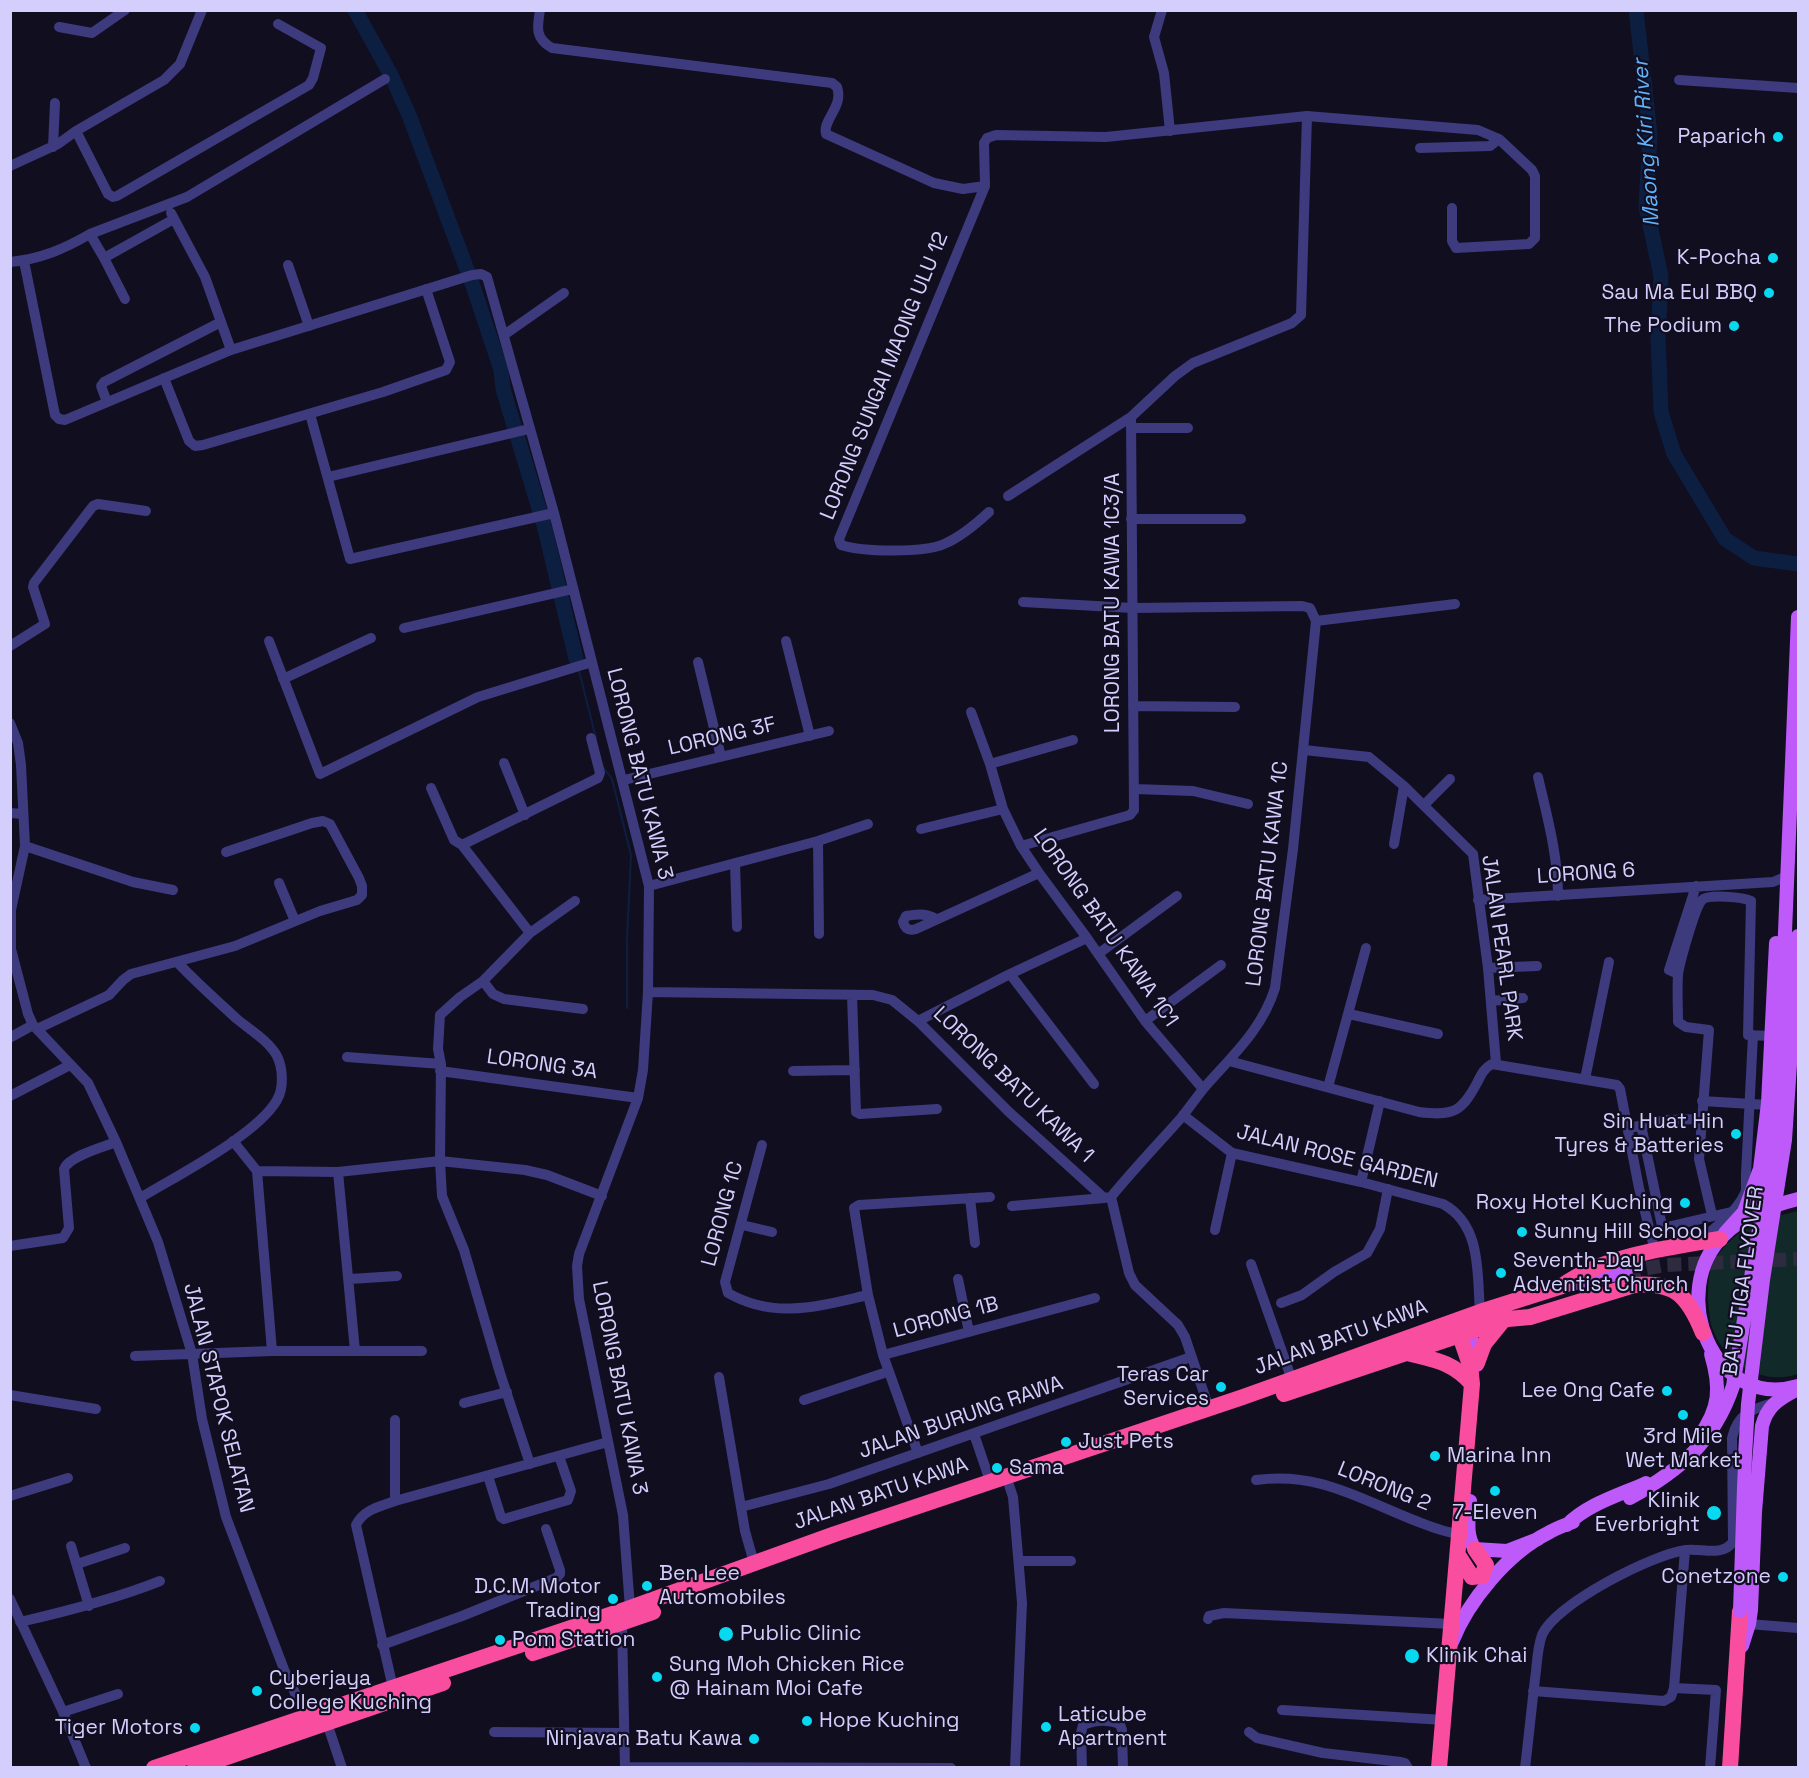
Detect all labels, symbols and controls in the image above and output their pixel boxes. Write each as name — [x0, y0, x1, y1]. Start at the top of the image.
water label: Maong Kiri River — [1628, 58, 1666, 228]
place label: Paparich — [1677, 124, 1766, 150]
marker: Paparich — [1771, 130, 1785, 144]
street label: LORONG SUNGAI MAONG ULU 12 — [816, 228, 954, 524]
place label: K-Pocha — [1677, 245, 1761, 271]
marker: K-Pocha — [1766, 251, 1780, 265]
place label: Sau Ma Eul BBQ — [1601, 280, 1757, 306]
marker: Sau Ma Eul BBQ — [1762, 286, 1776, 300]
place label: The Podium — [1604, 313, 1722, 339]
marker: The Podium — [1727, 319, 1741, 333]
street label: LORONG BATU KAWA 1C3/A — [1100, 473, 1126, 733]
street label: LORONG BATU KAWA 3 — [600, 665, 678, 883]
street label: LORONG 3F — [666, 712, 778, 762]
street label: LORONG BATU KAWA 1C — [1242, 760, 1294, 988]
street label: LORONG BATU KAWA 1C1 — [1027, 824, 1183, 1032]
street label: JALAN PEARL PARK — [1475, 853, 1527, 1043]
street label: LORONG 6 — [1536, 858, 1636, 890]
street label: LORONG BATU KAWA 1 — [927, 1002, 1099, 1168]
street label: LORONG 3A — [485, 1045, 599, 1085]
place label: Sin Huat Hin Tyres & Batteries — [1555, 1109, 1724, 1159]
street label: JALAN ROSE GARDEN — [1234, 1120, 1440, 1194]
marker: Sin Huat Hin Tyres & Batteries — [1729, 1127, 1743, 1141]
street label: LORONG 1C — [697, 1159, 749, 1269]
street label: BATU TIGA FLYOVER — [1718, 1184, 1770, 1378]
place label: Roxy Hotel Kuching — [1476, 1190, 1673, 1216]
marker: Roxy Hotel Kuching — [1678, 1196, 1692, 1210]
place label: Sunny Hill School — [1534, 1219, 1708, 1245]
marker: Sunny Hill School — [1515, 1225, 1529, 1239]
place label: Seventh-Day Adventist Church — [1513, 1248, 1688, 1298]
marker: Seventh-Day Adventist Church — [1494, 1266, 1508, 1280]
street label: LORONG BATU KAWA 3 — [586, 1279, 652, 1497]
street label: JALAN STAPOK SELATAN — [177, 1280, 259, 1516]
street label: LORONG 1B — [890, 1292, 1002, 1344]
street label: JALAN BATU KAWA — [1251, 1295, 1431, 1381]
place label: Teras Car Services — [1117, 1362, 1209, 1412]
street label: JALAN BURUNG RAWA — [856, 1371, 1066, 1465]
place label: Lee Ong Cafe — [1521, 1378, 1655, 1404]
marker: Teras Car Services — [1214, 1380, 1228, 1394]
marker: Lee Ong Cafe — [1660, 1384, 1674, 1398]
marker: 3rd Mile Wet Market — [1676, 1408, 1690, 1422]
place label: 3rd Mile Wet Market — [1625, 1424, 1741, 1474]
place label: Just Pets — [1078, 1429, 1174, 1455]
marker: Just Pets — [1059, 1435, 1073, 1449]
place label: Marina Inn — [1447, 1443, 1552, 1469]
marker: Marina Inn — [1428, 1449, 1442, 1463]
street label: JALAN BATU KAWA — [790, 1452, 972, 1536]
place label: Sama — [1009, 1455, 1064, 1481]
street label: LORONG 2 — [1334, 1457, 1434, 1517]
marker: Sama — [990, 1461, 1004, 1475]
marker: 7-Eleven — [1488, 1484, 1502, 1498]
place label: Klinik Everbright — [1595, 1488, 1700, 1538]
place label: 7-Eleven — [1452, 1500, 1538, 1526]
marker: Klinik Everbright — [1705, 1504, 1723, 1522]
place label: Ben Lee Automobiles — [659, 1561, 786, 1611]
place label: Conetzone — [1661, 1564, 1771, 1590]
marker: Conetzone — [1776, 1570, 1790, 1584]
place label: D.C.M. Motor Trading — [474, 1574, 601, 1624]
marker: Ben Lee Automobiles — [640, 1579, 654, 1593]
marker: D.C.M. Motor Trading — [606, 1592, 620, 1606]
place label: Public Clinic — [740, 1621, 862, 1647]
marker: Public Clinic — [717, 1625, 735, 1643]
place label: Pom Station — [512, 1627, 635, 1653]
marker: Pom Station — [493, 1633, 507, 1647]
place label: Klinik Chai — [1426, 1643, 1527, 1669]
marker: Klinik Chai — [1403, 1647, 1421, 1665]
place label: Sung Moh Chicken Rice @ Hainam Moi Cafe — [669, 1652, 905, 1702]
place label: Cyberjaya College Kuching — [269, 1666, 432, 1716]
marker: Sung Moh Chicken Rice @ Hainam Moi Cafe — [650, 1670, 664, 1684]
marker: Cyberjaya College Kuching — [250, 1684, 264, 1698]
place label: Laticube Apartment — [1058, 1702, 1167, 1752]
place label: Hope Kuching — [819, 1708, 959, 1734]
marker: Hope Kuching — [800, 1714, 814, 1728]
place label: Tiger Motors — [55, 1715, 183, 1741]
marker: Laticube Apartment — [1039, 1720, 1053, 1734]
marker: Tiger Motors — [188, 1721, 202, 1735]
place label: Ninjavan Batu Kawa — [545, 1726, 742, 1752]
marker: Ninjavan Batu Kawa — [747, 1732, 761, 1746]

